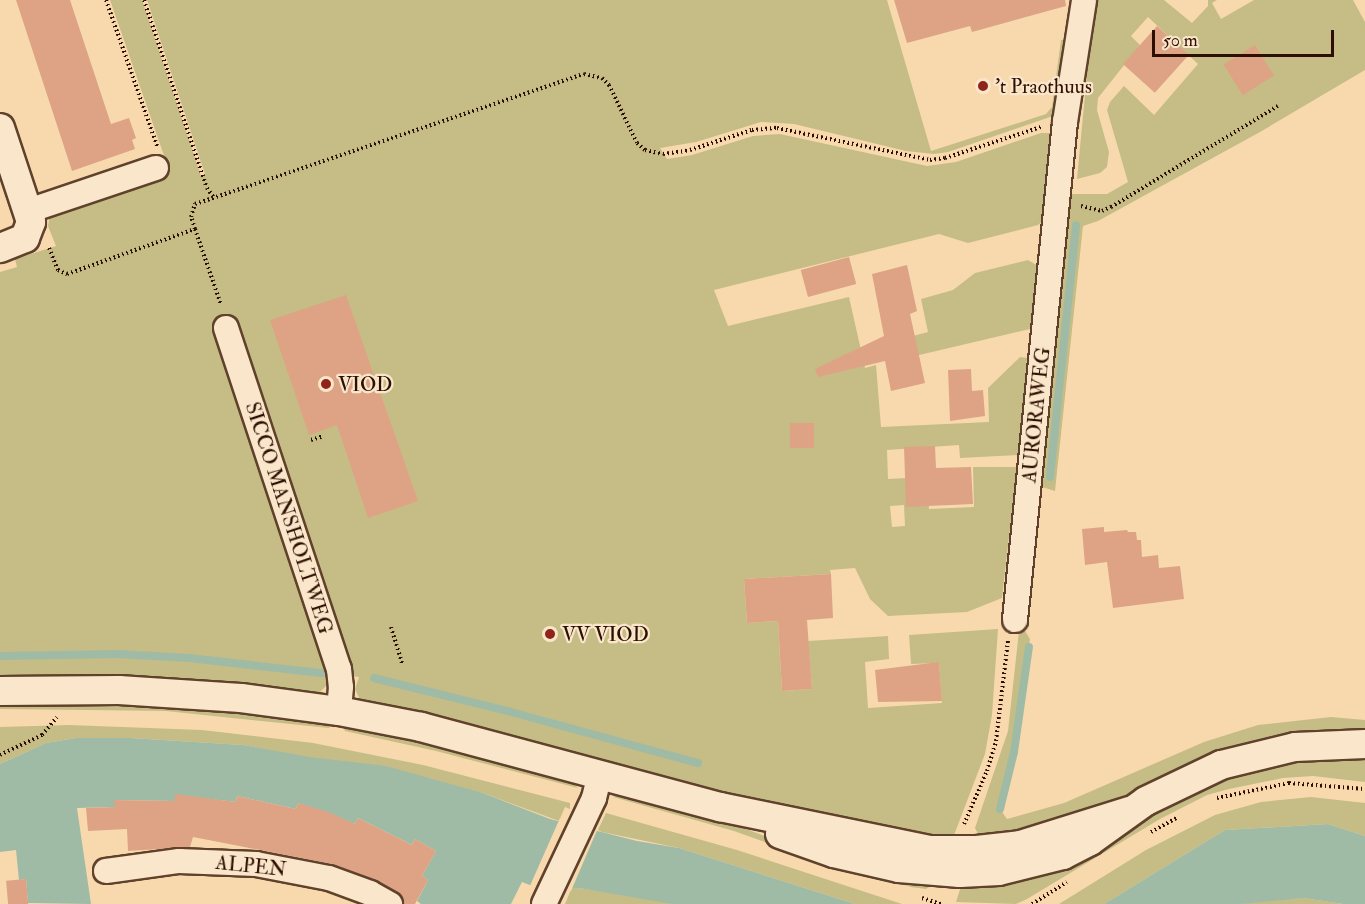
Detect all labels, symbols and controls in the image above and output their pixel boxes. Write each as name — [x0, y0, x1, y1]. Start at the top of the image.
scale bar — [1155, 18, 1336, 56]
text: 50 m — [1163, 29, 1198, 52]
place label: 't Praothuus — [995, 74, 1092, 98]
marker: 't Praothuus — [976, 79, 990, 93]
street label: AURORAWEG — [1017, 346, 1055, 484]
place label: VIOD — [338, 372, 392, 396]
marker: VIOD — [319, 377, 333, 391]
street label: SICCO MANSHOLTWEG — [240, 399, 338, 637]
place label: VV VIOD — [562, 622, 649, 646]
marker: VV VIOD — [543, 627, 557, 641]
street label: ALPEN — [214, 850, 288, 882]

